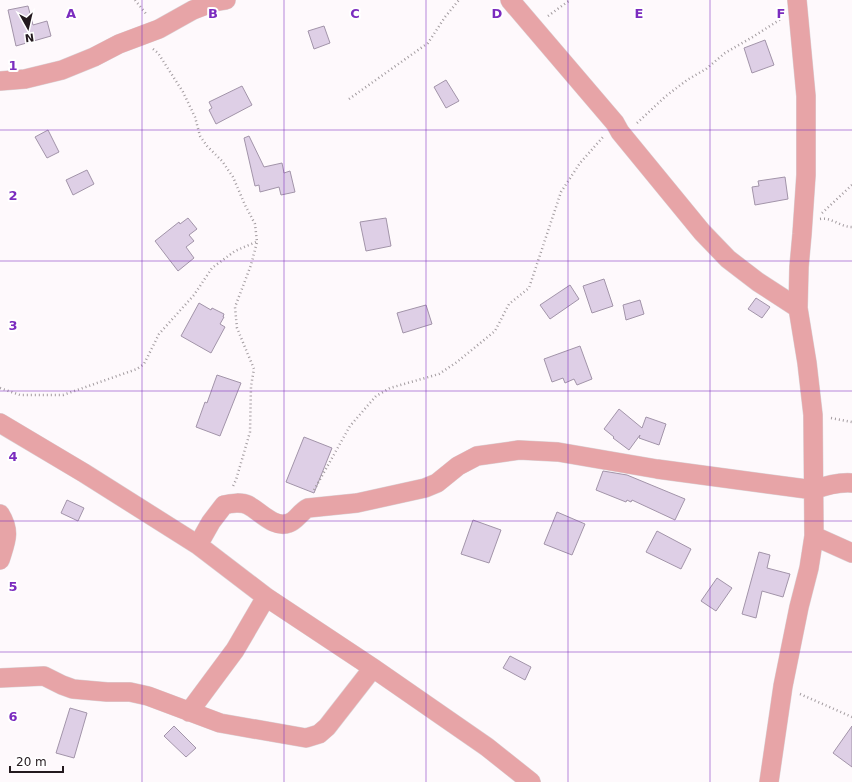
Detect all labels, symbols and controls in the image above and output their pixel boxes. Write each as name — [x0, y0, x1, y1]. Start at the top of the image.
text: A — [66, 6, 76, 21]
text: B — [208, 6, 218, 21]
text: C — [350, 6, 360, 21]
text: D — [492, 6, 503, 21]
text: E — [635, 6, 643, 21]
text: F — [777, 6, 785, 21]
north arrow — [8, 8, 48, 48]
text: N — [24, 30, 35, 44]
text: 1 — [8, 58, 18, 73]
text: 2 — [8, 188, 18, 203]
text: 3 — [8, 318, 18, 333]
text: 4 — [8, 449, 18, 464]
text: 5 — [8, 579, 18, 594]
text: 6 — [8, 709, 18, 724]
scale bar — [10, 748, 63, 774]
text: 20 m — [16, 755, 47, 769]

